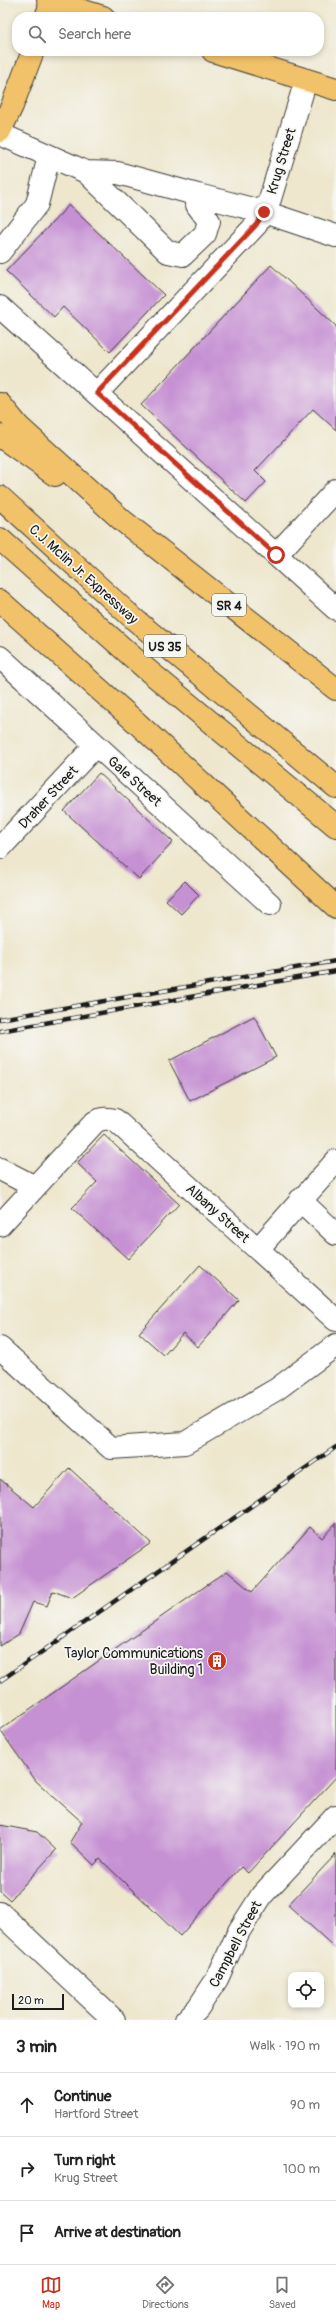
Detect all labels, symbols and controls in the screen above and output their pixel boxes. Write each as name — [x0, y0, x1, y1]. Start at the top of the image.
search box — [12, 12, 324, 56]
icon: search — [26, 23, 48, 45]
text: Search here — [58, 25, 131, 44]
street label: Krug Street — [263, 126, 300, 196]
route end — [255, 203, 273, 221]
street label: C.J. Mclin Jr. Expressway — [26, 521, 142, 628]
route start — [267, 546, 285, 564]
road number: SR 4 — [212, 594, 246, 616]
road number: US 35 — [144, 635, 186, 657]
street label: Gale Street — [104, 753, 166, 810]
street label: Draher Street — [15, 762, 82, 832]
street label: Albany Street — [182, 1180, 253, 1247]
place label: Taylor Communications Building 1 — [64, 1645, 204, 1678]
building icon: Taylor Communications Building 1 — [206, 1650, 228, 1672]
street label: Campbell Street — [205, 1898, 266, 1990]
map controls — [288, 1972, 324, 2008]
button: locate — [288, 1972, 324, 2008]
scale bar — [12, 1992, 64, 2011]
text: 20 m — [18, 1994, 44, 2007]
text: 3 min — [16, 2036, 57, 2057]
text: Walk · 190 m — [249, 2038, 320, 2054]
text: Continue — [54, 2087, 112, 2106]
icon: ahead — [16, 2094, 38, 2116]
text: 90 m — [290, 2097, 320, 2113]
text: Hartford Street — [54, 2106, 138, 2122]
text: Turn right — [54, 2151, 115, 2170]
icon: right — [16, 2158, 38, 2180]
text: 100 m — [283, 2161, 320, 2177]
text: Krug Street — [54, 2170, 118, 2186]
icon: arrive — [16, 2222, 38, 2244]
text: Arrive at destination — [54, 2223, 181, 2242]
tab: Map — [40, 2274, 62, 2311]
tab: Directions — [142, 2274, 189, 2311]
tab: Saved — [269, 2274, 296, 2311]

